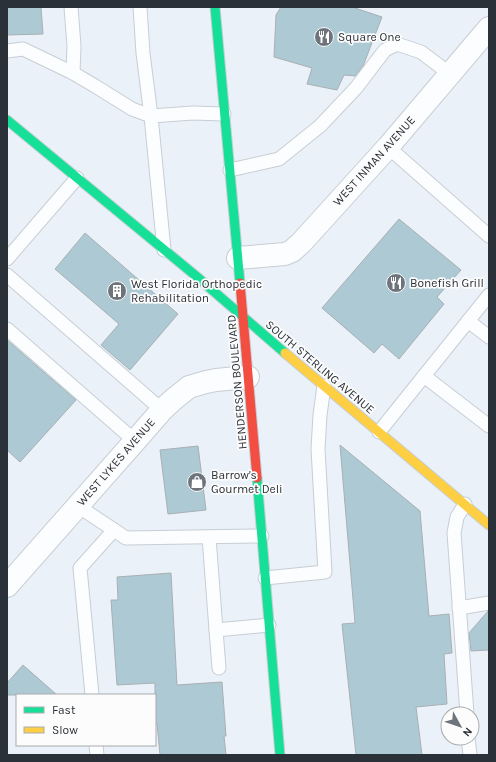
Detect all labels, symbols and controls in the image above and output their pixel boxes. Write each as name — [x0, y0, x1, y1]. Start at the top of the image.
restaurant icon: Square One — [313, 26, 335, 48]
place label: Square One — [338, 30, 401, 44]
street label: WEST INMAN AVENUE — [330, 113, 418, 209]
restaurant icon: Bonefish Grill — [385, 272, 407, 294]
place label: Bonefish Grill — [410, 276, 484, 290]
place label: West Florida Orthopedic Rehabilitation — [131, 277, 262, 305]
building icon: West Florida Orthopedic Rehabilitation — [106, 280, 128, 302]
street label: HENDERSON BOULEVARD — [224, 314, 250, 450]
street label: SOUTH STERLING AVENUE — [263, 317, 377, 417]
street label: WEST LYKES AVENUE — [74, 415, 158, 509]
place label: Barrow's Gourmet Deli — [211, 468, 283, 496]
shop icon: Barrow's Gourmet Deli — [186, 471, 208, 493]
legend — [16, 694, 156, 746]
text: Fast — [52, 703, 76, 717]
north arrow — [440, 706, 480, 746]
text: Slow — [52, 723, 78, 737]
text: N — [460, 725, 475, 739]

